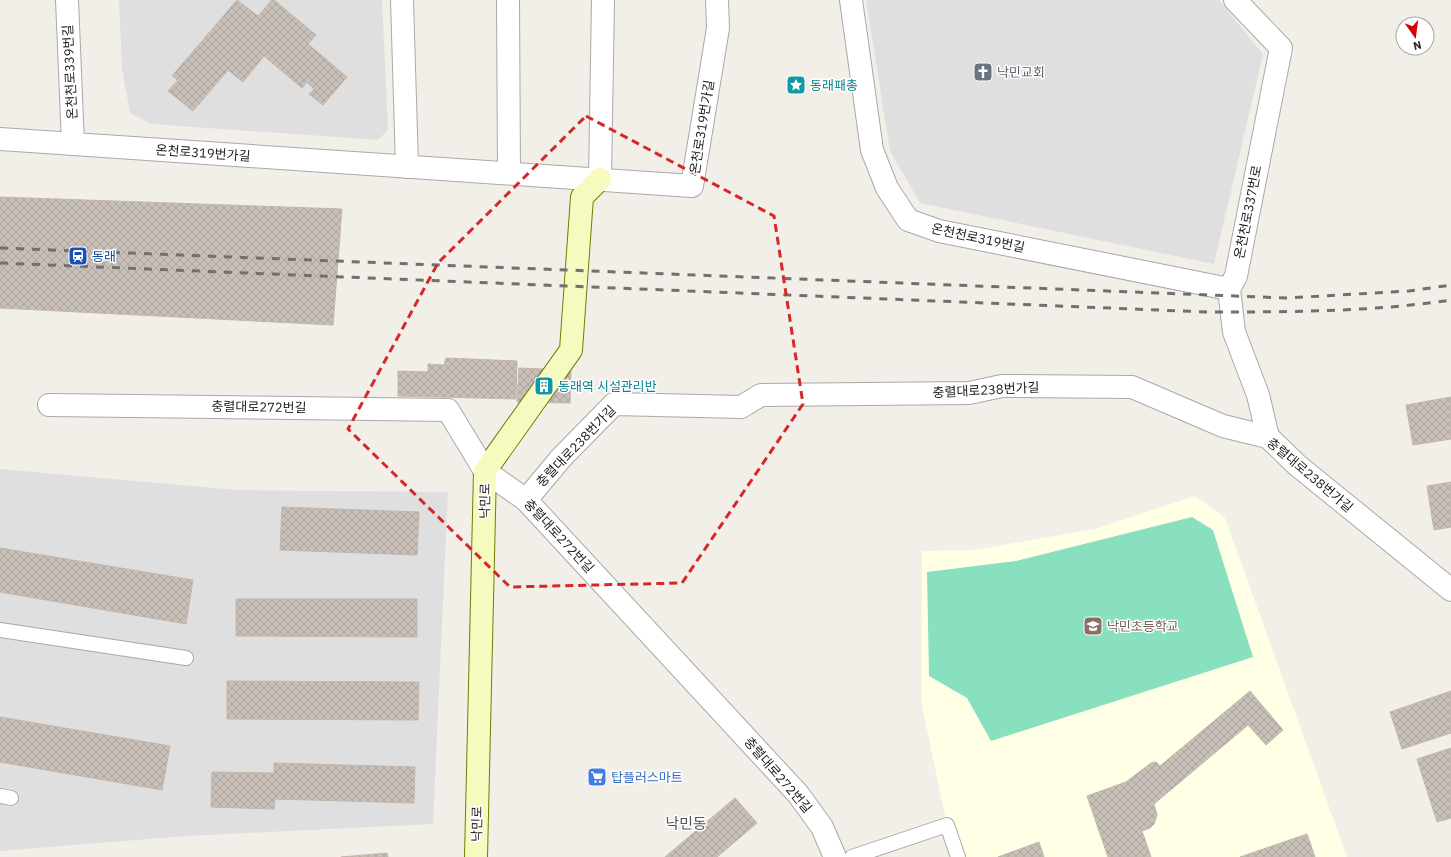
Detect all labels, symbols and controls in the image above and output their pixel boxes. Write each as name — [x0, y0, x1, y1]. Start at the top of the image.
north arrow — [1395, 16, 1435, 56]
street label: 온천천로339번길 — [59, 24, 81, 120]
text: N — [1412, 38, 1423, 53]
church icon: 낙민교회 — [972, 61, 994, 83]
place label: 낙민교회 — [997, 64, 1045, 81]
place icon: 동래패총 — [785, 74, 807, 96]
place label: 동래패총 — [810, 77, 858, 94]
street label: 온천로319번가길 — [686, 79, 718, 175]
street label: 온천로319번가길 — [155, 141, 251, 165]
street label: 온천천로337번로 — [1231, 164, 1265, 260]
street label: 온천천로319번길 — [930, 220, 1026, 256]
station icon: 동래 — [67, 245, 89, 267]
place label: 동래 — [92, 248, 116, 265]
building icon: 동래역 시설관리반 — [533, 375, 555, 397]
place label: 동래역 시설관리반 — [558, 378, 657, 395]
street label: 충렬대로238번가길 — [932, 379, 1040, 401]
street label: 충렬대로272번길 — [211, 398, 307, 416]
street label: 충렬대로238번가길 — [533, 402, 619, 490]
street label: 충렬대로238번가길 — [1264, 434, 1356, 516]
street label: 낙민로 — [476, 483, 494, 519]
street label: 충렬대로272번길 — [520, 495, 598, 577]
school or university icon: 낙민초등학교 — [1082, 615, 1104, 637]
place label: 낙민초등학교 — [1107, 618, 1179, 635]
street label: 충렬대로272번길 — [740, 734, 816, 816]
supermarket icon: 탑플러스마트 — [586, 766, 608, 788]
place label: 탑플러스마트 — [611, 769, 683, 786]
street label: 낙민로 — [468, 806, 486, 842]
district label: 낙민동 — [665, 814, 707, 833]

